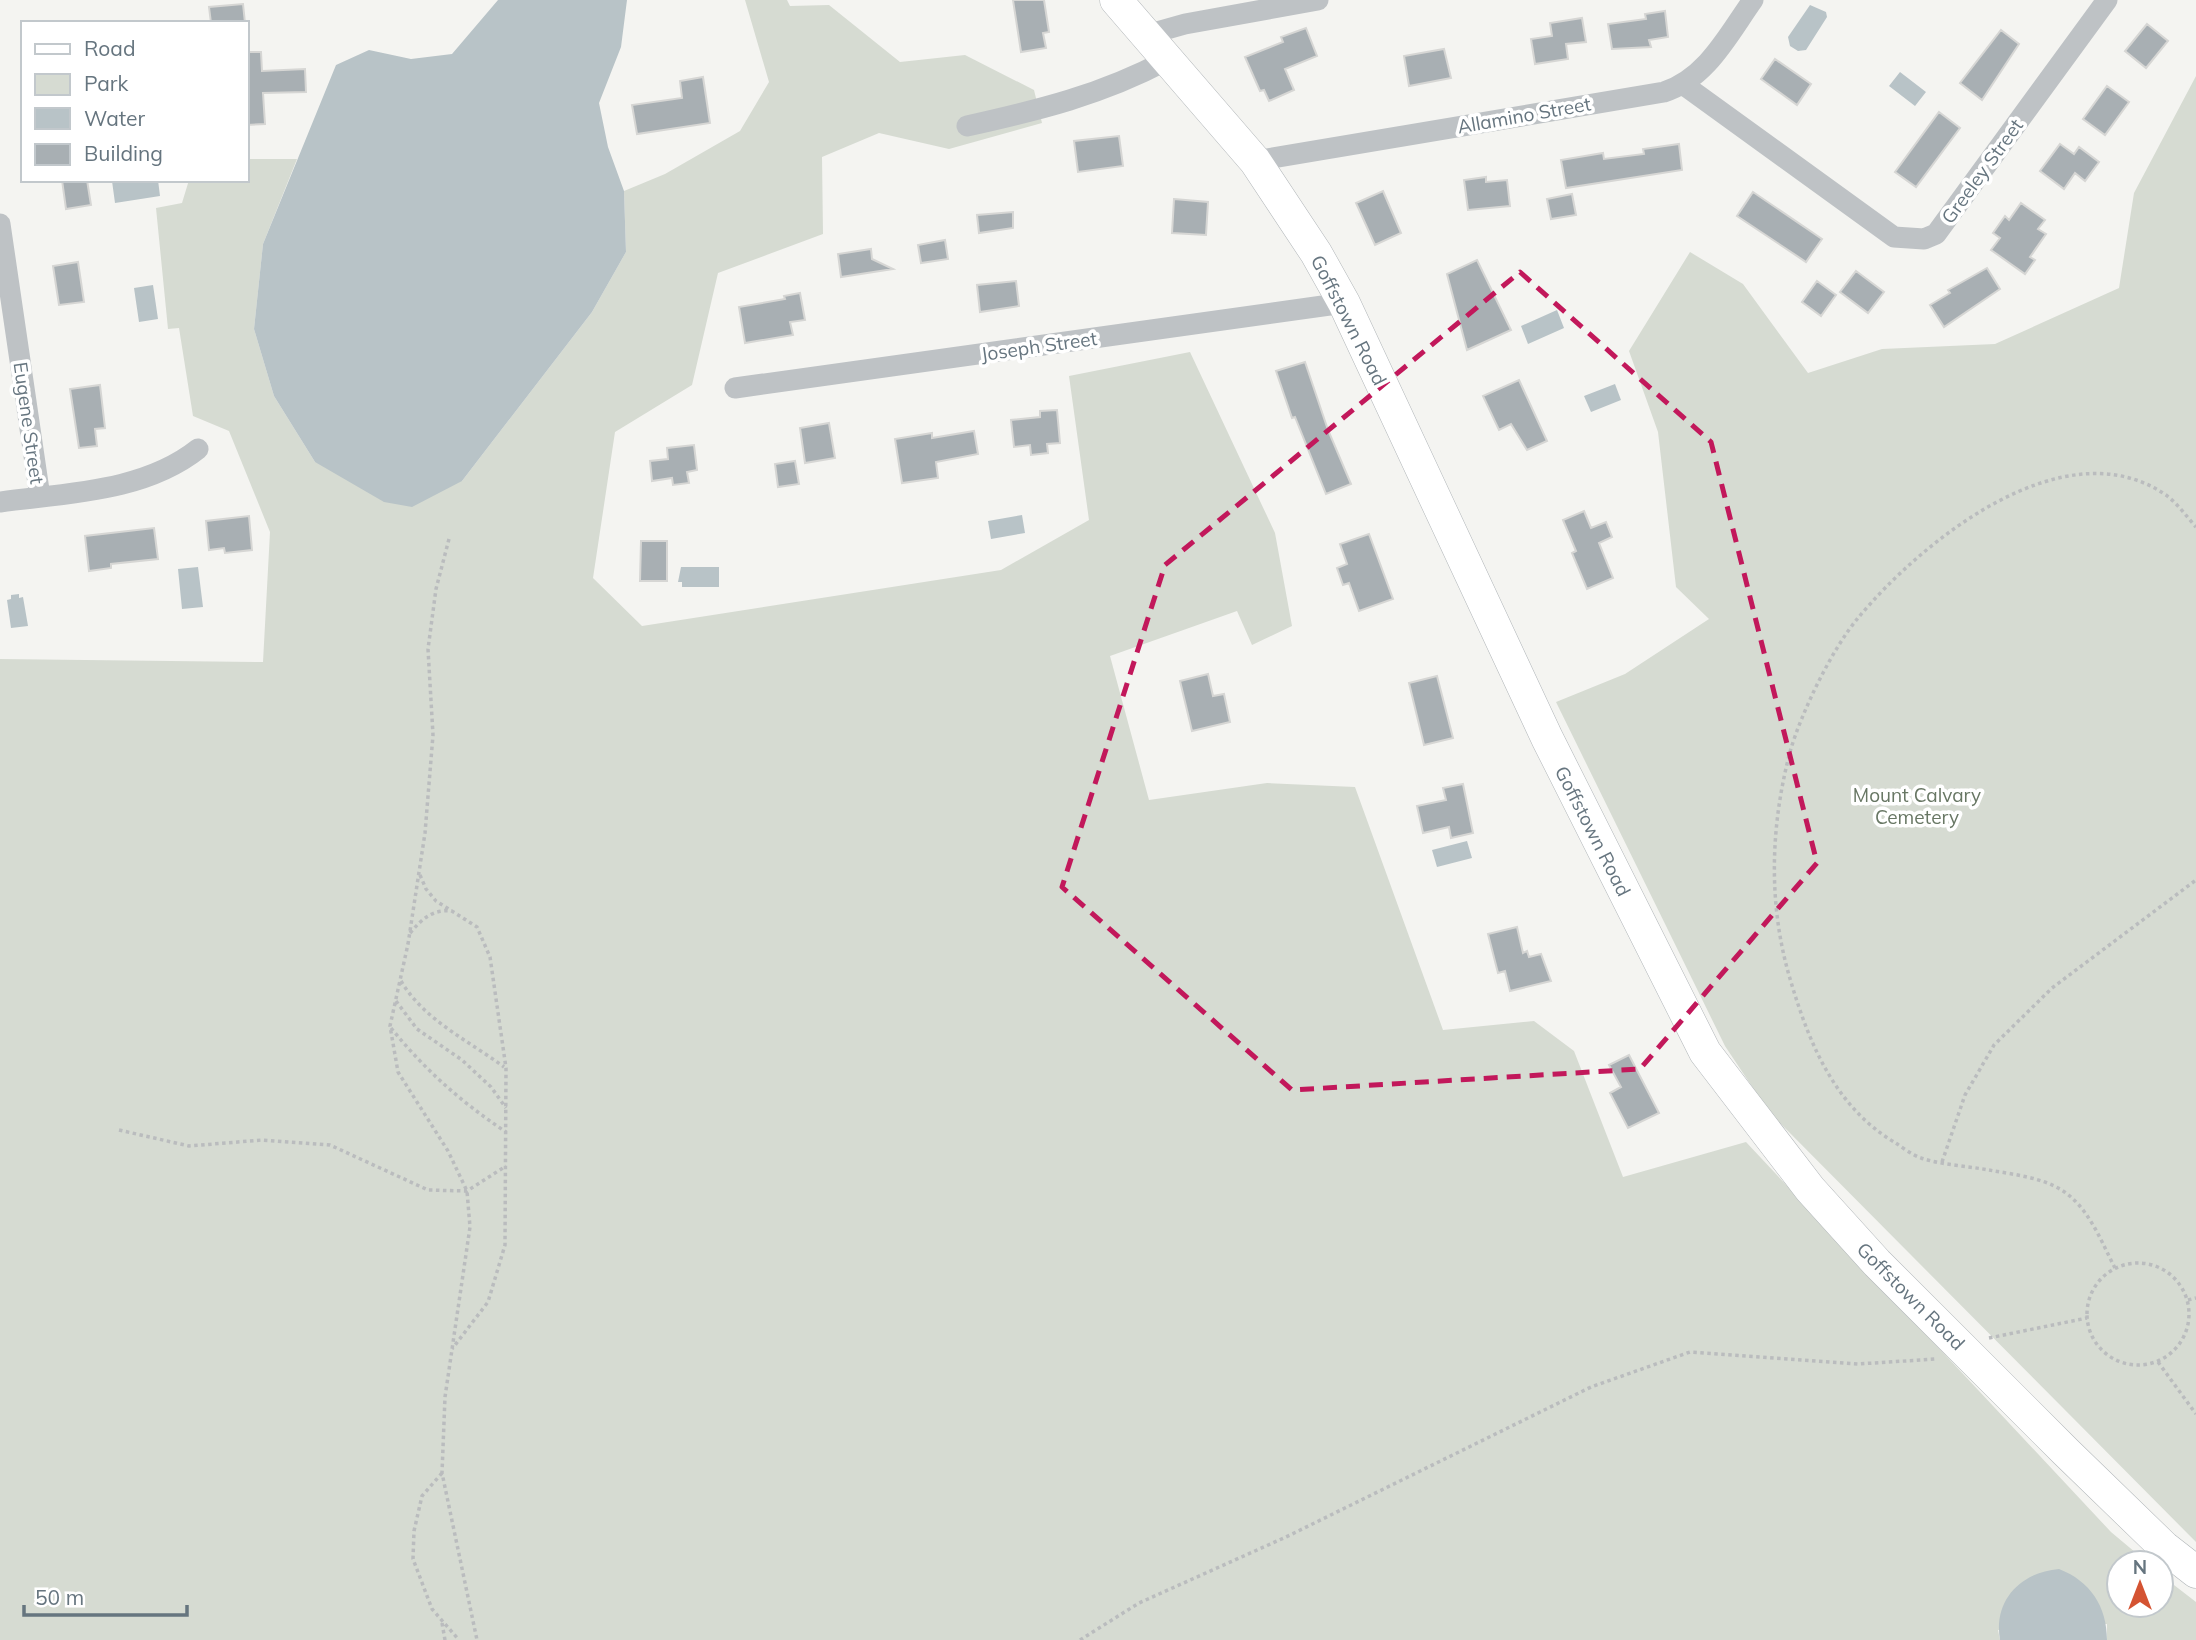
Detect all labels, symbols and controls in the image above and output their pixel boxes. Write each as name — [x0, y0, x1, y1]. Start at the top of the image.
legend — [21, 21, 248, 182]
text: Road — [84, 35, 135, 61]
text: Park — [84, 70, 128, 96]
street label: Allamino Street — [1455, 91, 1593, 139]
text: Water — [84, 105, 145, 131]
street label: Greeley Street — [1936, 114, 2028, 228]
text: Building — [84, 140, 163, 166]
street label: Goffstown Road — [1306, 251, 1392, 389]
street label: Joseph Street — [979, 326, 1099, 366]
street label: Eugene Street — [9, 360, 49, 486]
street label: Goffstown Road — [1550, 762, 1636, 900]
park label: Mount Calvary Cemetery — [1853, 783, 1981, 829]
street label: Goffstown Road — [1852, 1237, 1970, 1355]
north arrow — [2105, 1549, 2175, 1619]
text: N — [2133, 1555, 2147, 1579]
scale bar — [24, 1574, 187, 1618]
text: 50 m — [35, 1584, 84, 1610]

